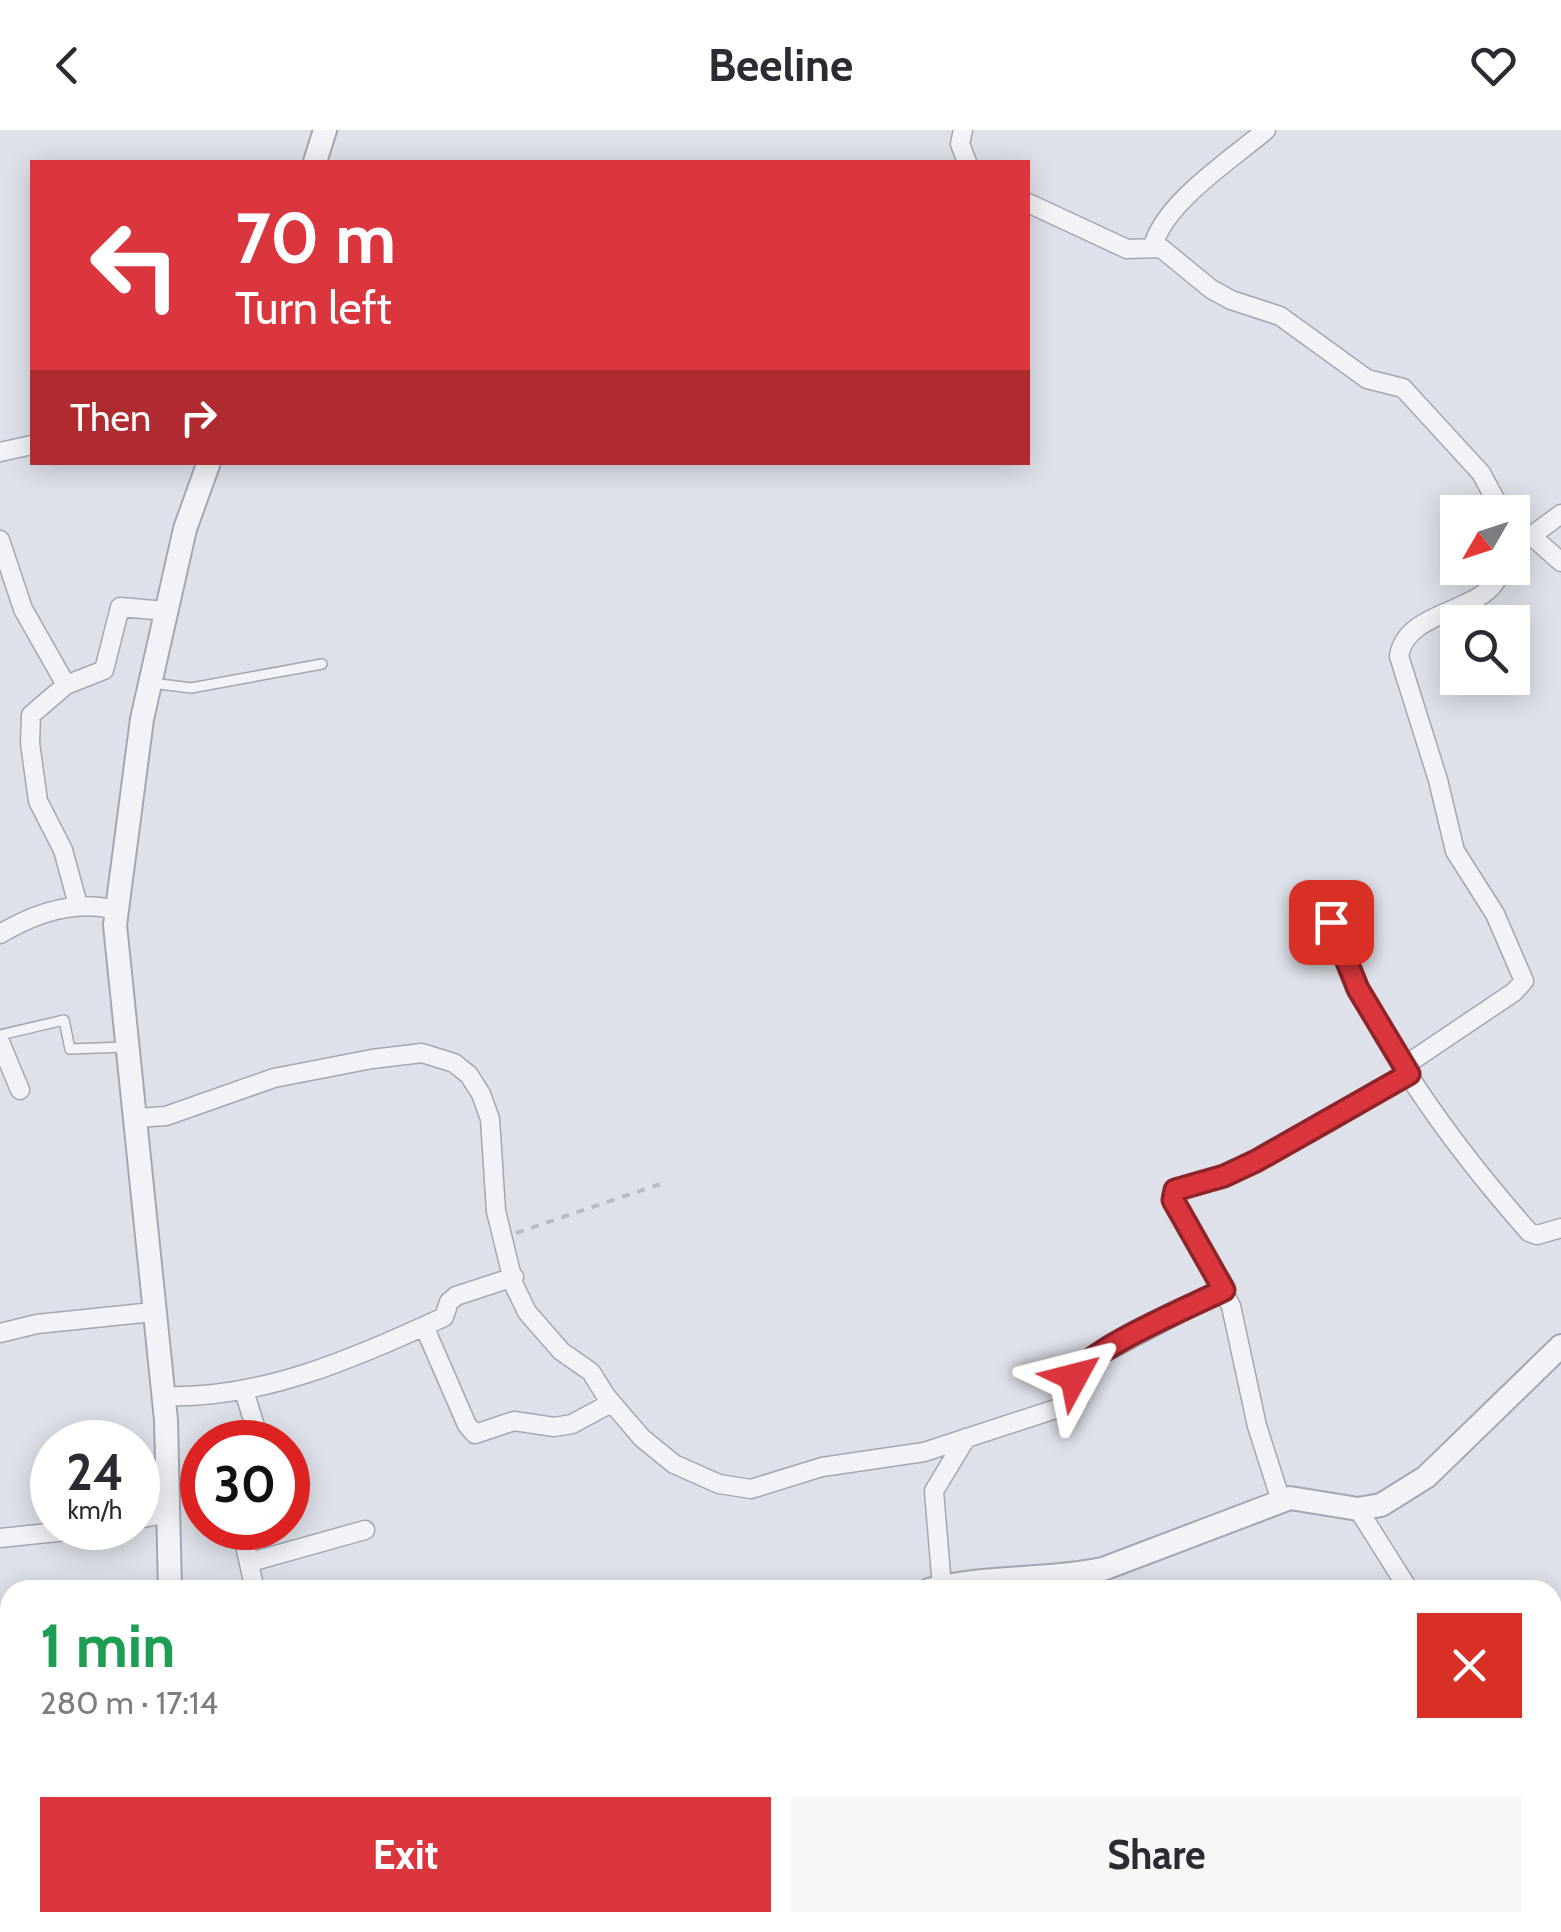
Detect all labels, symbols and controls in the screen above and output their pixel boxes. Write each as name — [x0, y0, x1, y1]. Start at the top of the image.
icon: back — [40, 38, 95, 93]
text: Beeline — [708, 38, 853, 92]
icon: heart — [1466, 38, 1521, 93]
text: 70 m — [235, 195, 396, 281]
icon: left — [70, 200, 200, 330]
text: Turn left — [235, 281, 392, 335]
icon: right — [171, 390, 226, 445]
text: Then — [70, 394, 151, 441]
north arrow — [1440, 495, 1530, 585]
map controls — [1440, 495, 1530, 695]
button: search — [1440, 605, 1530, 695]
pin — [1289, 880, 1374, 965]
icon: arrive — [1304, 895, 1359, 950]
position arrow — [1022, 1325, 1126, 1429]
speed limit sign: 30 — [180, 1420, 310, 1550]
text: 24 — [66, 1442, 124, 1503]
text: km/h — [68, 1495, 122, 1525]
text: 1 min — [40, 1609, 175, 1682]
button: close — [1417, 1613, 1522, 1718]
text: 280 m · 17:14 — [40, 1683, 218, 1722]
button: Exit — [40, 1797, 771, 1912]
button: Share — [791, 1797, 1522, 1912]

